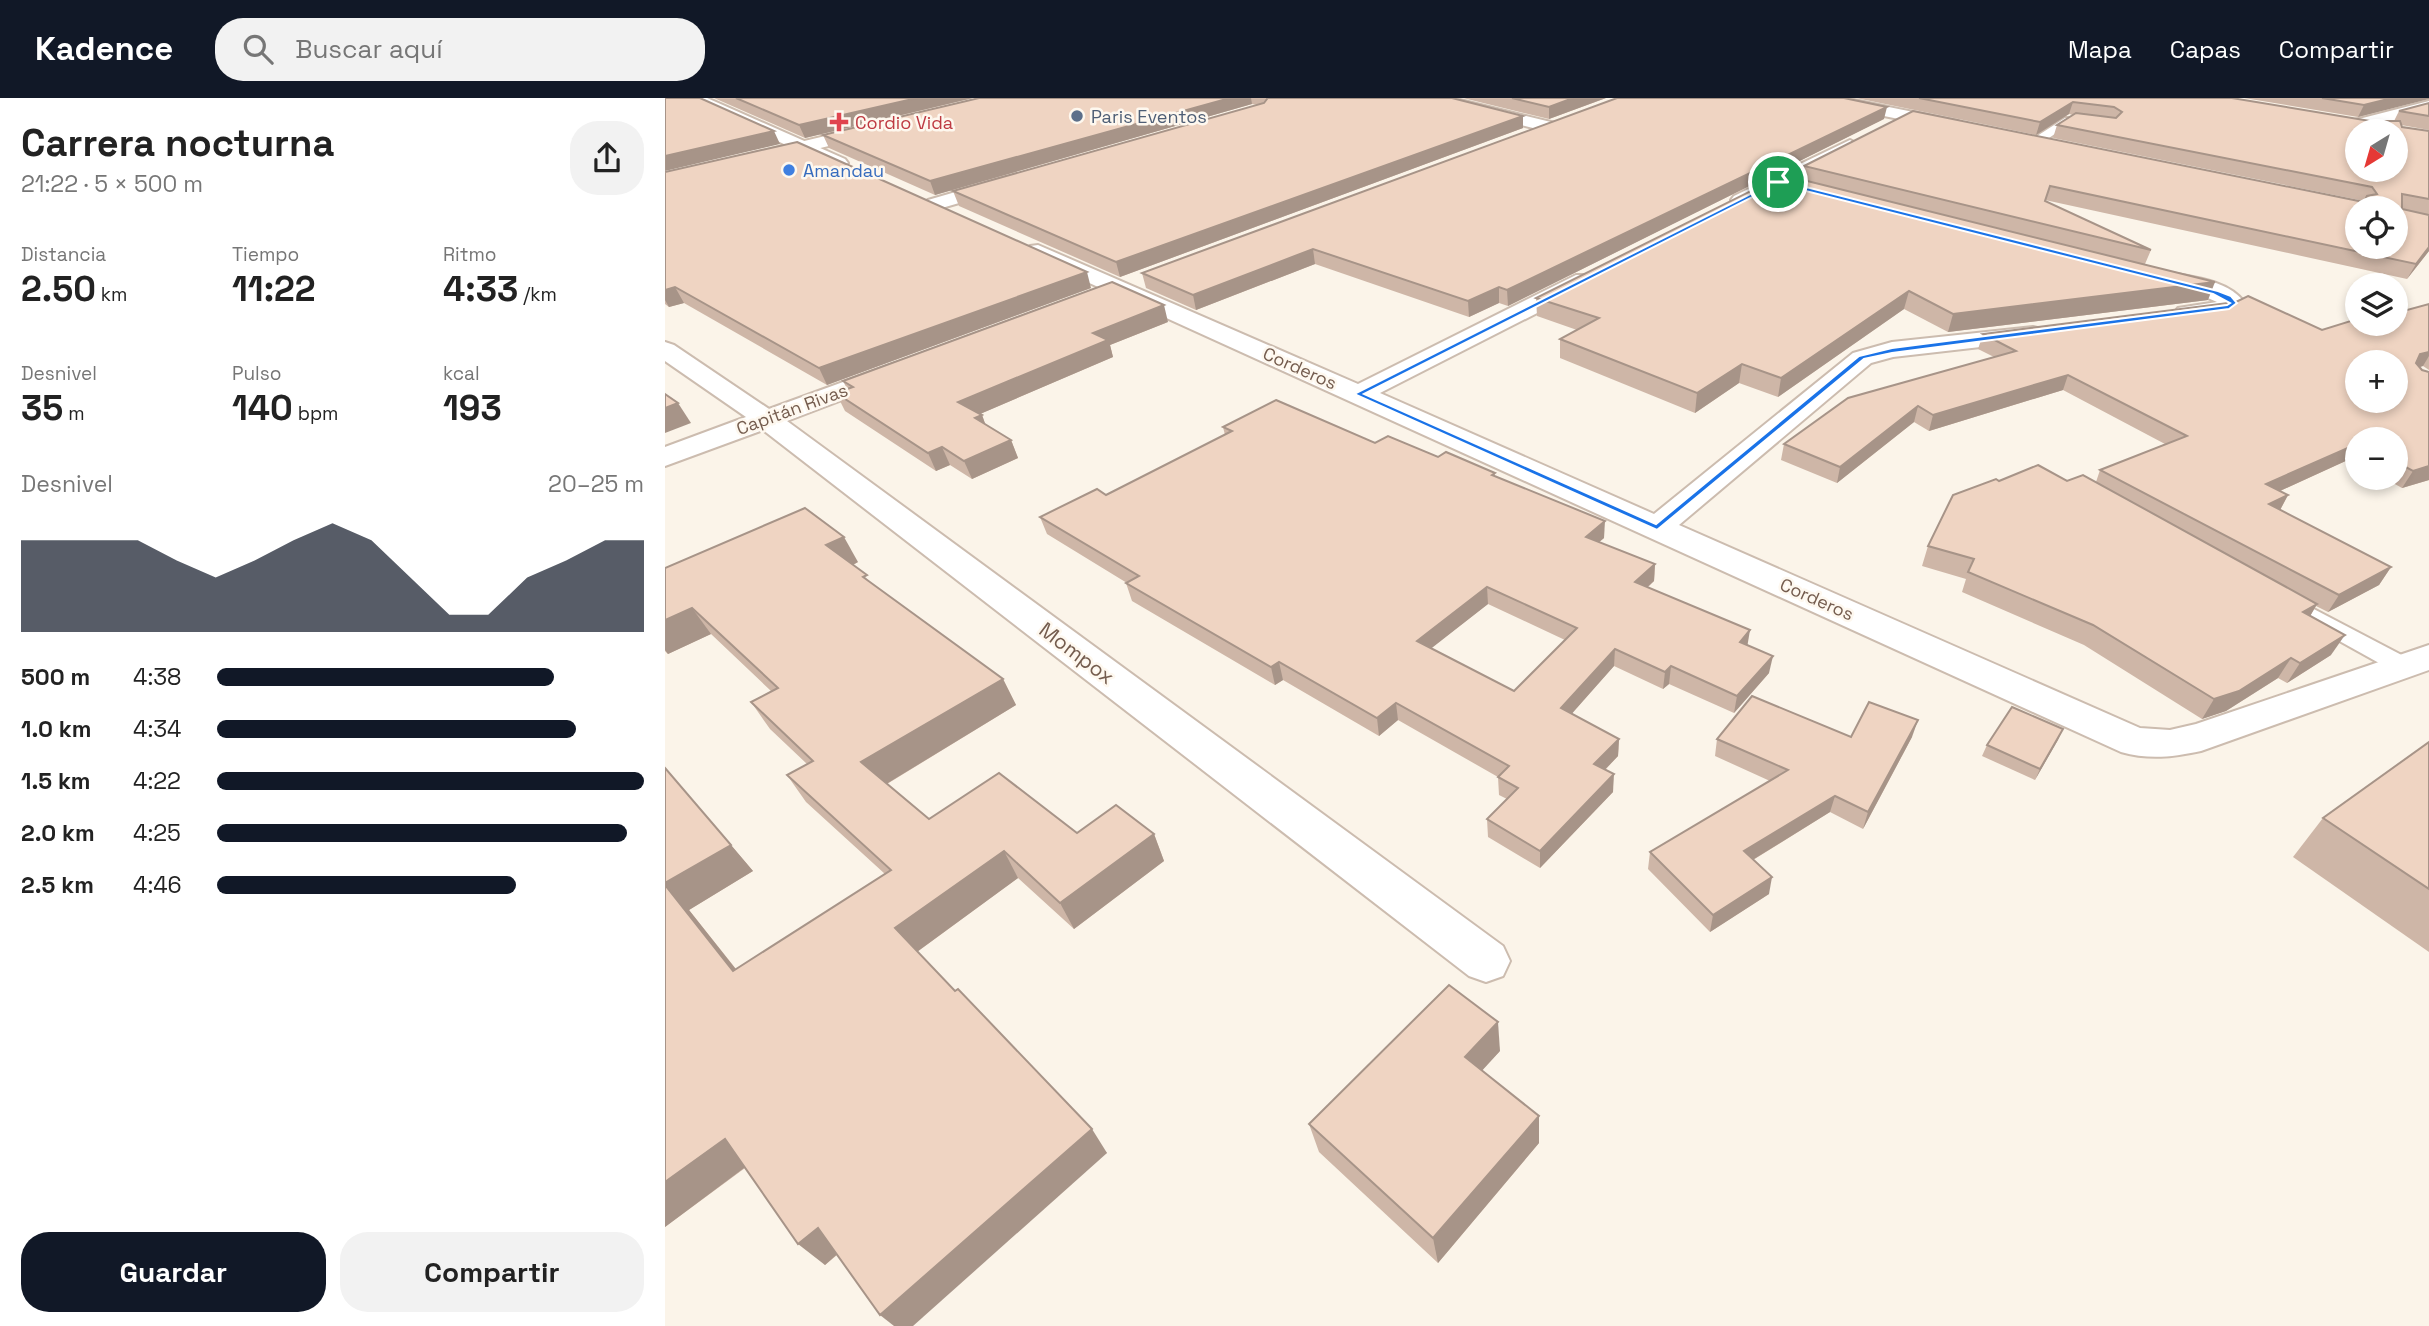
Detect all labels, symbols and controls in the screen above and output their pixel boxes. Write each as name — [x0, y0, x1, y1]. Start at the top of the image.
search box — [215, 18, 705, 81]
text: Kadence — [35, 28, 173, 70]
icon: search — [239, 30, 277, 68]
text: Buscar aquí — [295, 32, 443, 66]
text: Mapa — [2068, 34, 2132, 65]
text: Capas — [2170, 34, 2241, 65]
text: Compartir — [2279, 34, 2394, 65]
place label: Paris Eventos — [1091, 105, 1207, 128]
marker: Paris Eventos — [1069, 108, 1085, 124]
place label: Cordio Vida — [855, 111, 953, 134]
marker: Cordio Vida — [829, 112, 849, 132]
text: Carrera nocturna — [21, 119, 334, 167]
north arrow — [2345, 119, 2408, 182]
map controls — [2345, 119, 2408, 490]
button: share — [570, 121, 644, 195]
pin — [1748, 152, 1808, 212]
place label: Amandau — [803, 159, 884, 182]
marker: Amandau — [781, 162, 797, 178]
icon: arrive — [1759, 163, 1797, 201]
text: 21:22 · 5 × 500 m — [21, 169, 203, 199]
button: locate — [2345, 196, 2408, 259]
text: Distancia — [21, 242, 106, 267]
text: Tiempo — [232, 242, 299, 267]
text: Ritmo — [443, 242, 496, 267]
text: 2.50 — [21, 267, 96, 311]
text: 11:22 — [232, 267, 316, 311]
text: 4:33 — [443, 267, 518, 311]
button: layers — [2345, 273, 2408, 336]
text: km — [96, 282, 127, 307]
text: /km — [518, 282, 557, 307]
street label: Corderos — [1259, 342, 1341, 394]
button: + — [2345, 350, 2408, 413]
text: Desnivel — [21, 361, 97, 386]
text: Pulso — [232, 361, 281, 386]
text: kcal — [443, 361, 480, 386]
street label: Capitán Rivas — [733, 378, 851, 440]
text: 35 — [21, 386, 63, 430]
text: 140 — [232, 386, 293, 430]
text: 193 — [443, 386, 502, 430]
text: m — [63, 401, 85, 426]
text: bpm — [293, 401, 338, 426]
button: − — [2345, 427, 2408, 490]
text: Desnivel — [21, 469, 113, 499]
text: 20–25 m — [548, 469, 644, 499]
street label: Corderos — [1776, 573, 1858, 625]
street label: Mompox — [1034, 616, 1120, 690]
text: 500 m — [21, 662, 90, 692]
text: 4:38 — [133, 662, 181, 692]
text: 1.0 km — [21, 714, 91, 744]
text: 4:34 — [133, 714, 181, 744]
text: 1.5 km — [21, 766, 91, 796]
text: 4:22 — [133, 766, 181, 796]
text: 2.0 km — [21, 818, 95, 848]
text: 4:25 — [133, 818, 181, 848]
text: 2.5 km — [21, 870, 94, 900]
text: 4:46 — [133, 870, 182, 900]
button: Guardar — [21, 1232, 326, 1312]
button: Compartir — [340, 1232, 644, 1312]

